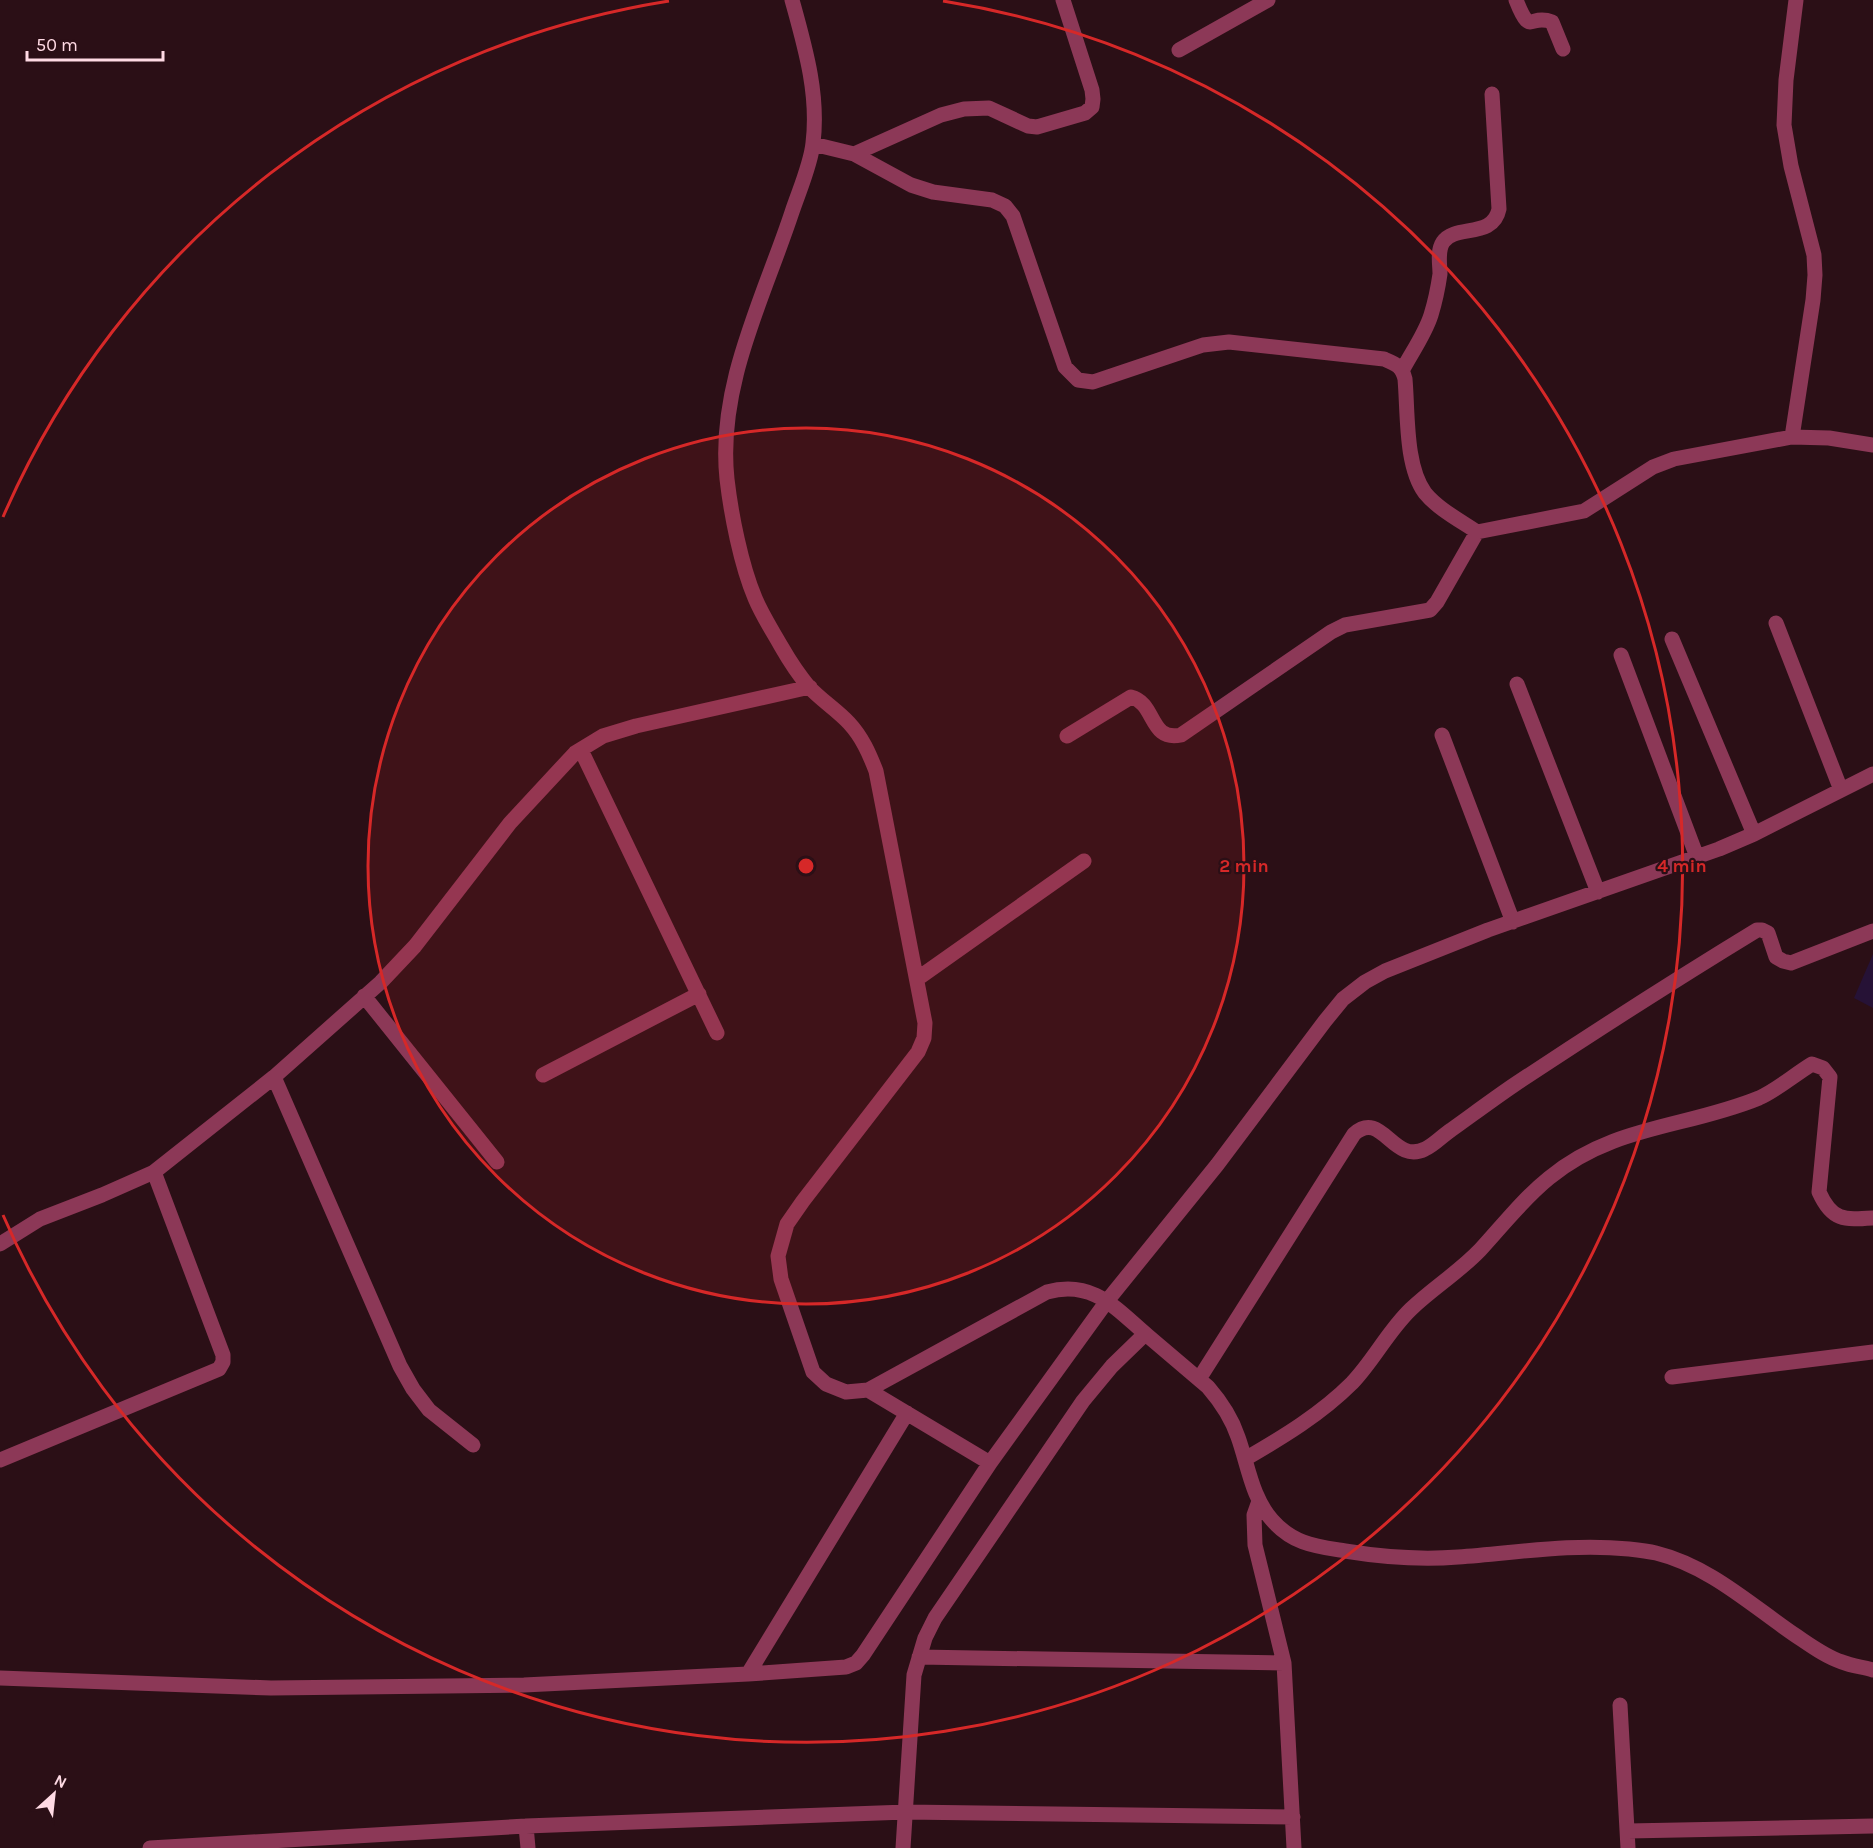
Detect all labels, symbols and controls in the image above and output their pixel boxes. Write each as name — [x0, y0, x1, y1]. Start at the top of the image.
scale bar — [27, 24, 164, 62]
text: 50 m — [36, 34, 78, 56]
text: 2 min — [1219, 855, 1269, 877]
text: 4 min — [1657, 855, 1707, 877]
centre of rings — [796, 856, 816, 876]
north arrow — [24, 1764, 84, 1824]
text: N — [51, 1770, 70, 1792]

